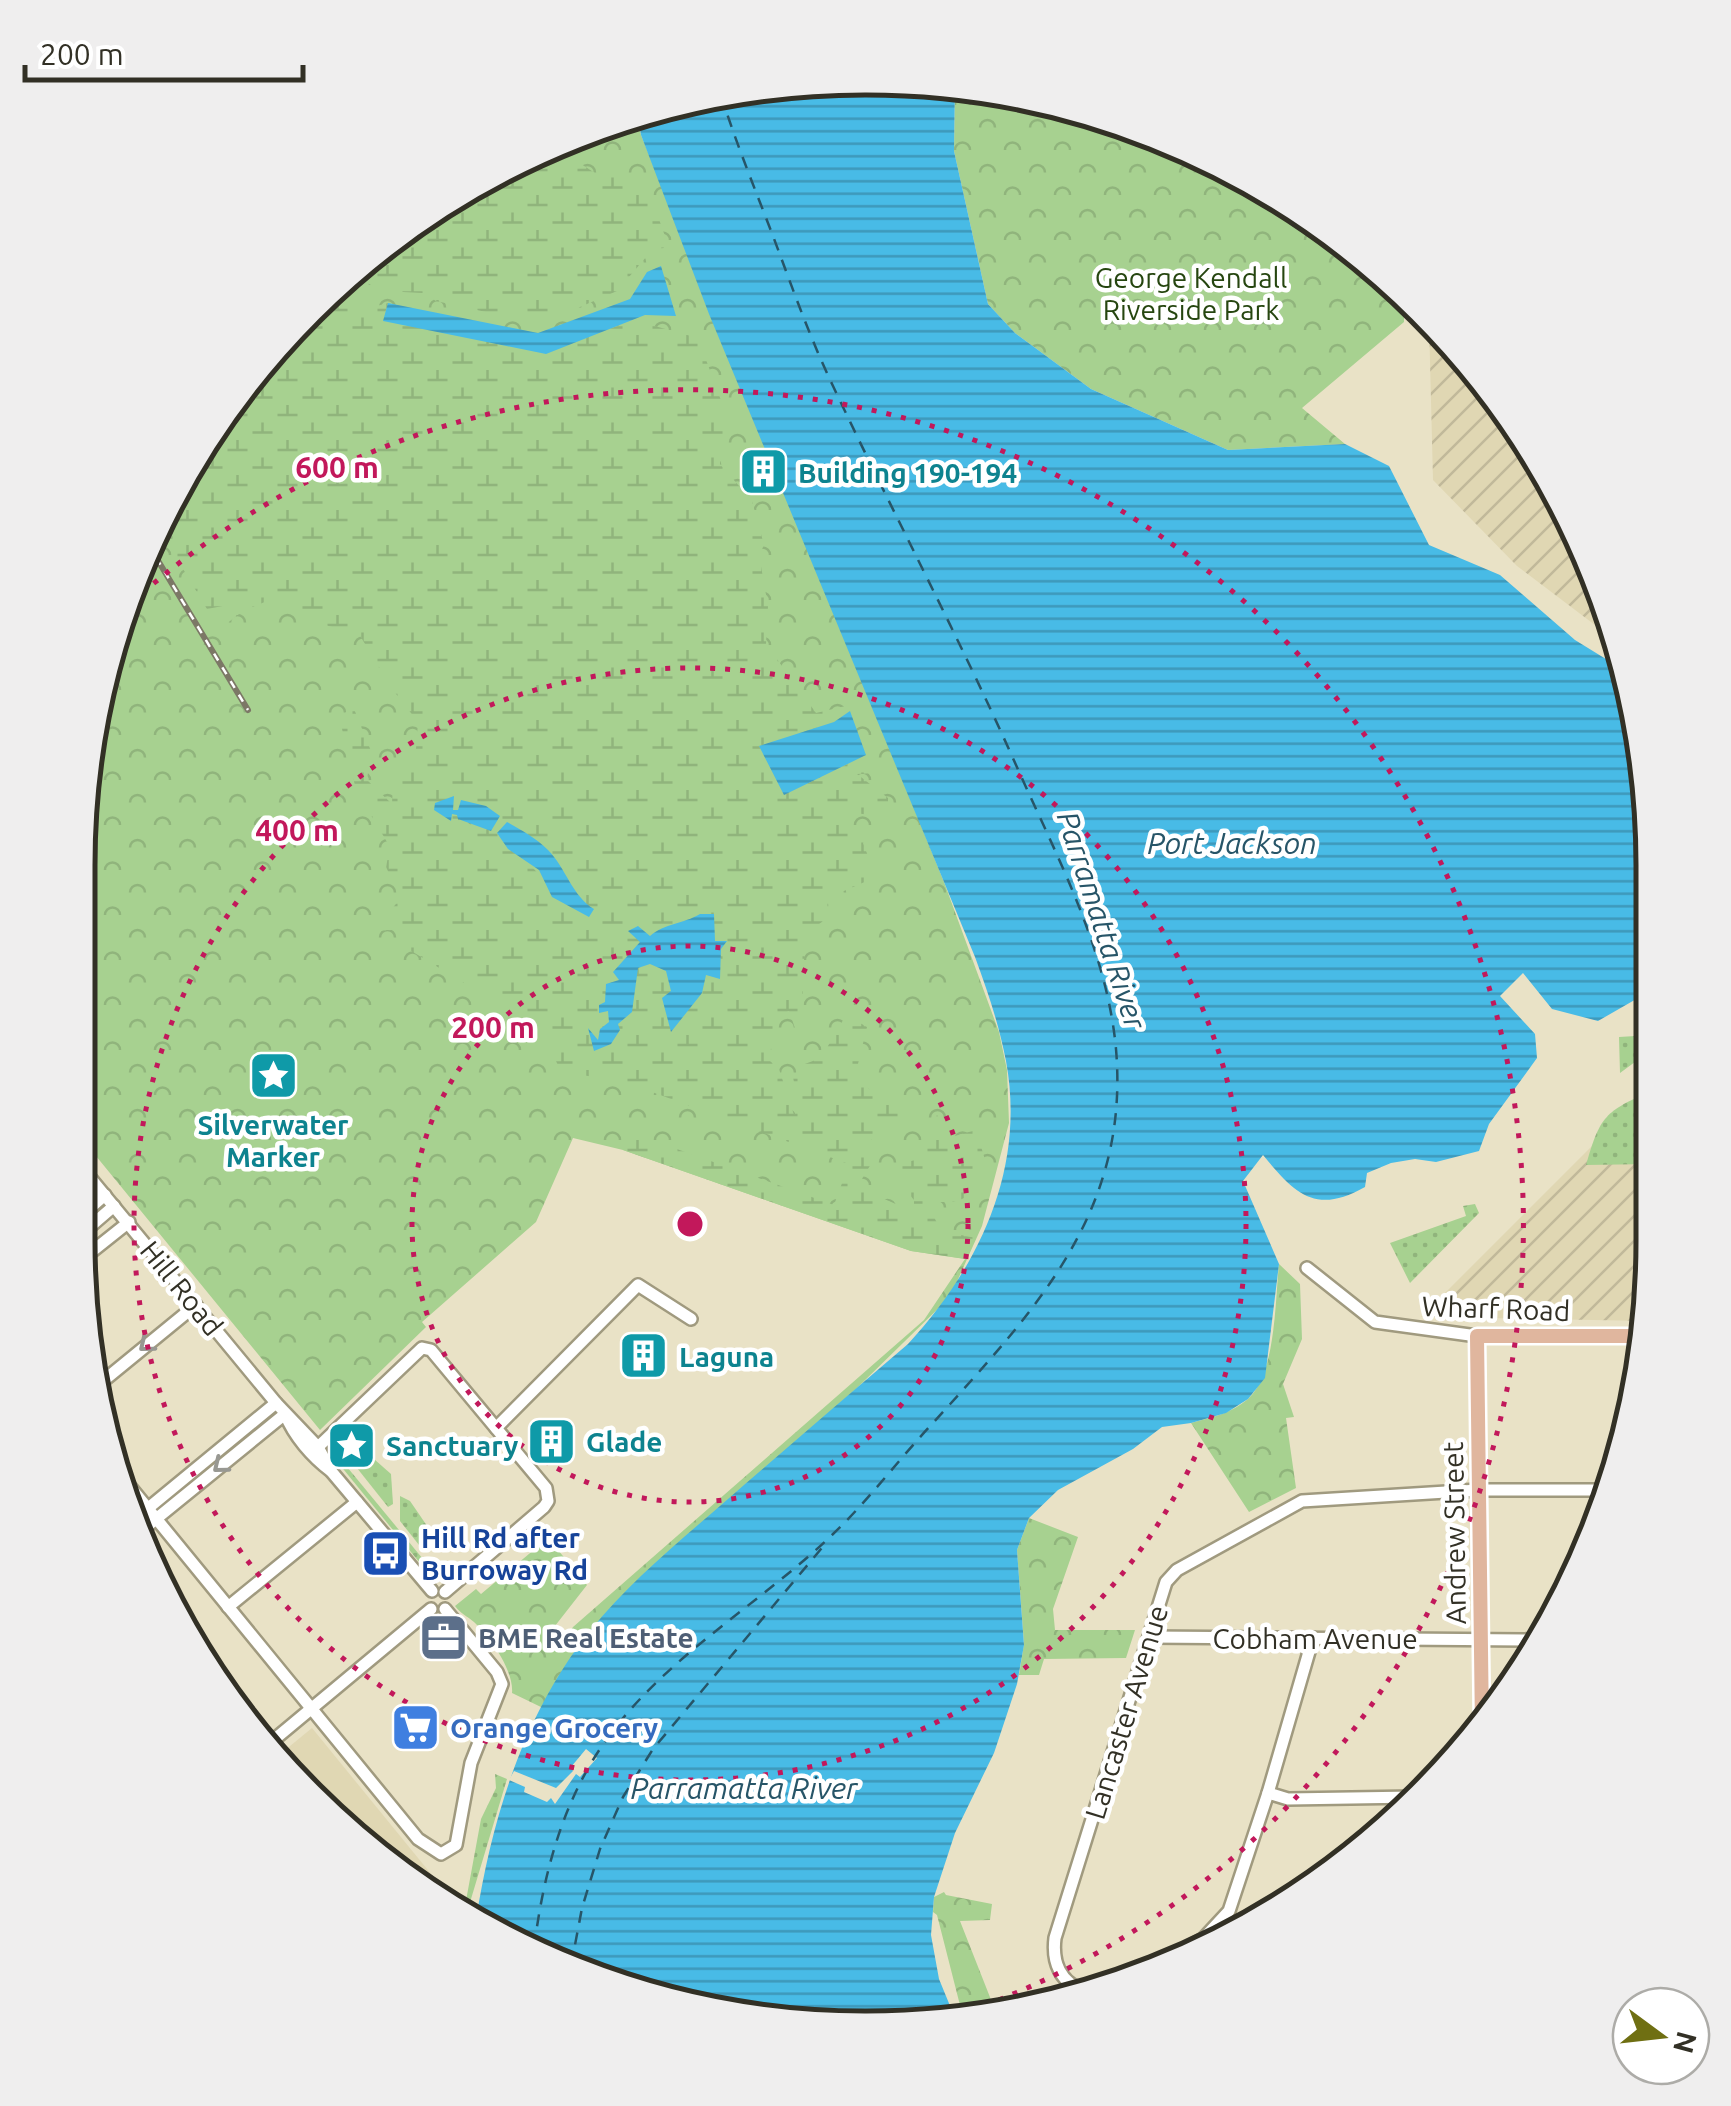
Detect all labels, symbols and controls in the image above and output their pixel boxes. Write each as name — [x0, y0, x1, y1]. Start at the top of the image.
scale bar — [25, 20, 302, 82]
text: 200 m — [40, 37, 124, 71]
park label: George Kendall Riverside Park — [1095, 262, 1287, 325]
building icon: Building 190-194 — [737, 446, 789, 498]
text: 600 m — [295, 450, 379, 484]
place label: Building 190-194 — [798, 457, 1017, 488]
water label: Parramatta River — [1051, 807, 1154, 1035]
text: 400 m — [255, 813, 339, 847]
water label: Port Jackson — [1147, 826, 1317, 860]
text: 200 m — [451, 1010, 535, 1044]
place icon: Silverwater Marker — [247, 1050, 299, 1102]
place label: Silverwater Marker — [197, 1109, 349, 1172]
centre of rings — [672, 1206, 708, 1242]
street label: Hill Road — [135, 1235, 229, 1341]
street label: Wharf Road — [1421, 1290, 1571, 1326]
building icon: Laguna — [618, 1330, 670, 1382]
one-way arrow — [140, 1333, 158, 1351]
place label: Laguna — [679, 1341, 774, 1372]
building icon: Glade — [525, 1415, 577, 1467]
place icon: Sanctuary — [325, 1419, 377, 1471]
place label: Glade — [586, 1426, 662, 1457]
place label: Sanctuary — [386, 1430, 518, 1461]
street label: Andrew Street — [1437, 1441, 1471, 1625]
one-way arrow — [214, 1454, 232, 1472]
place label: Hill Rd after Burroway Rd — [421, 1522, 588, 1585]
bus stop icon: Hill Rd after Burroway Rd — [360, 1527, 412, 1579]
street label: Lancaster Avenue — [1079, 1601, 1173, 1823]
office icon: BME Real Estate — [417, 1611, 469, 1663]
place label: BME Real Estate — [478, 1622, 694, 1653]
street label: Cobham Avenue — [1212, 1623, 1418, 1654]
supermarket icon: Orange Grocery — [389, 1701, 441, 1753]
place label: Orange Grocery — [450, 1712, 658, 1743]
water label: Parramatta River — [630, 1771, 859, 1805]
north arrow — [1611, 1986, 1711, 2086]
text: N — [1668, 2028, 1703, 2057]

